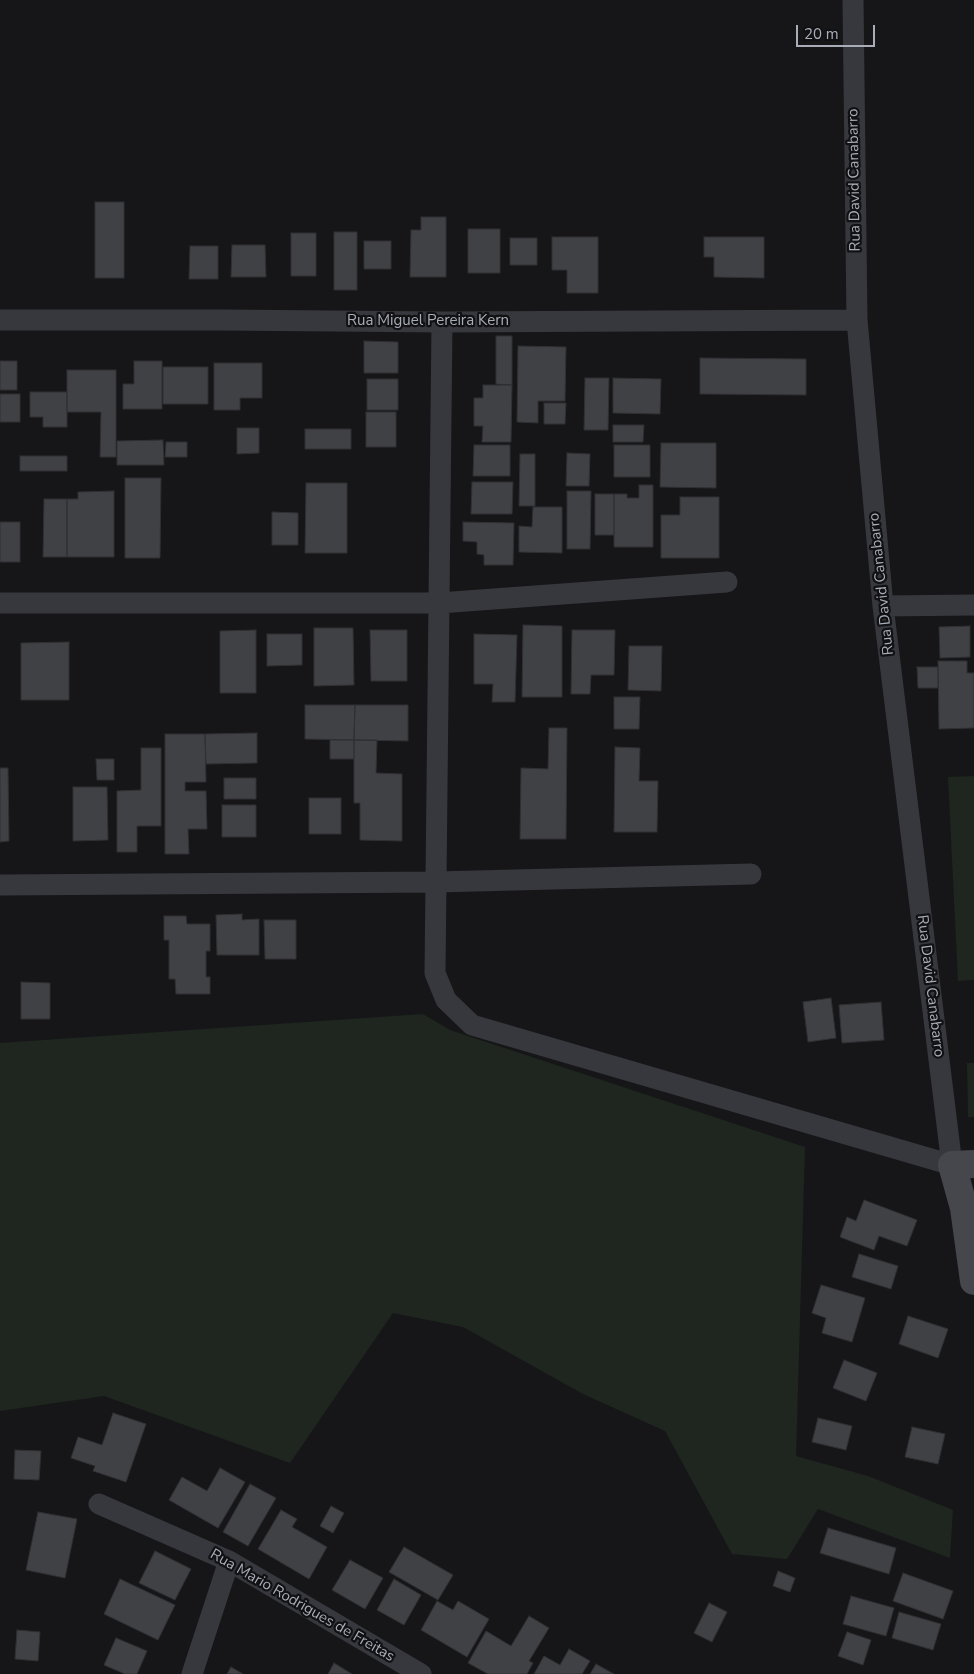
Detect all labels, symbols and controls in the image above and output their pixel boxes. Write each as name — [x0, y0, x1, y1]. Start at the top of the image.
scale bar — [799, 15, 878, 47]
text: 20 m — [804, 24, 839, 44]
street label: Rua David Canabarro — [845, 108, 865, 252]
street label: Rua Miguel Pereira Kern — [347, 312, 509, 330]
street label: Rua David Canabarro — [866, 512, 898, 656]
street label: Rua David Canabarro — [912, 914, 948, 1058]
street label: Rua Mario Rodrigues de Freitas — [207, 1546, 397, 1666]

